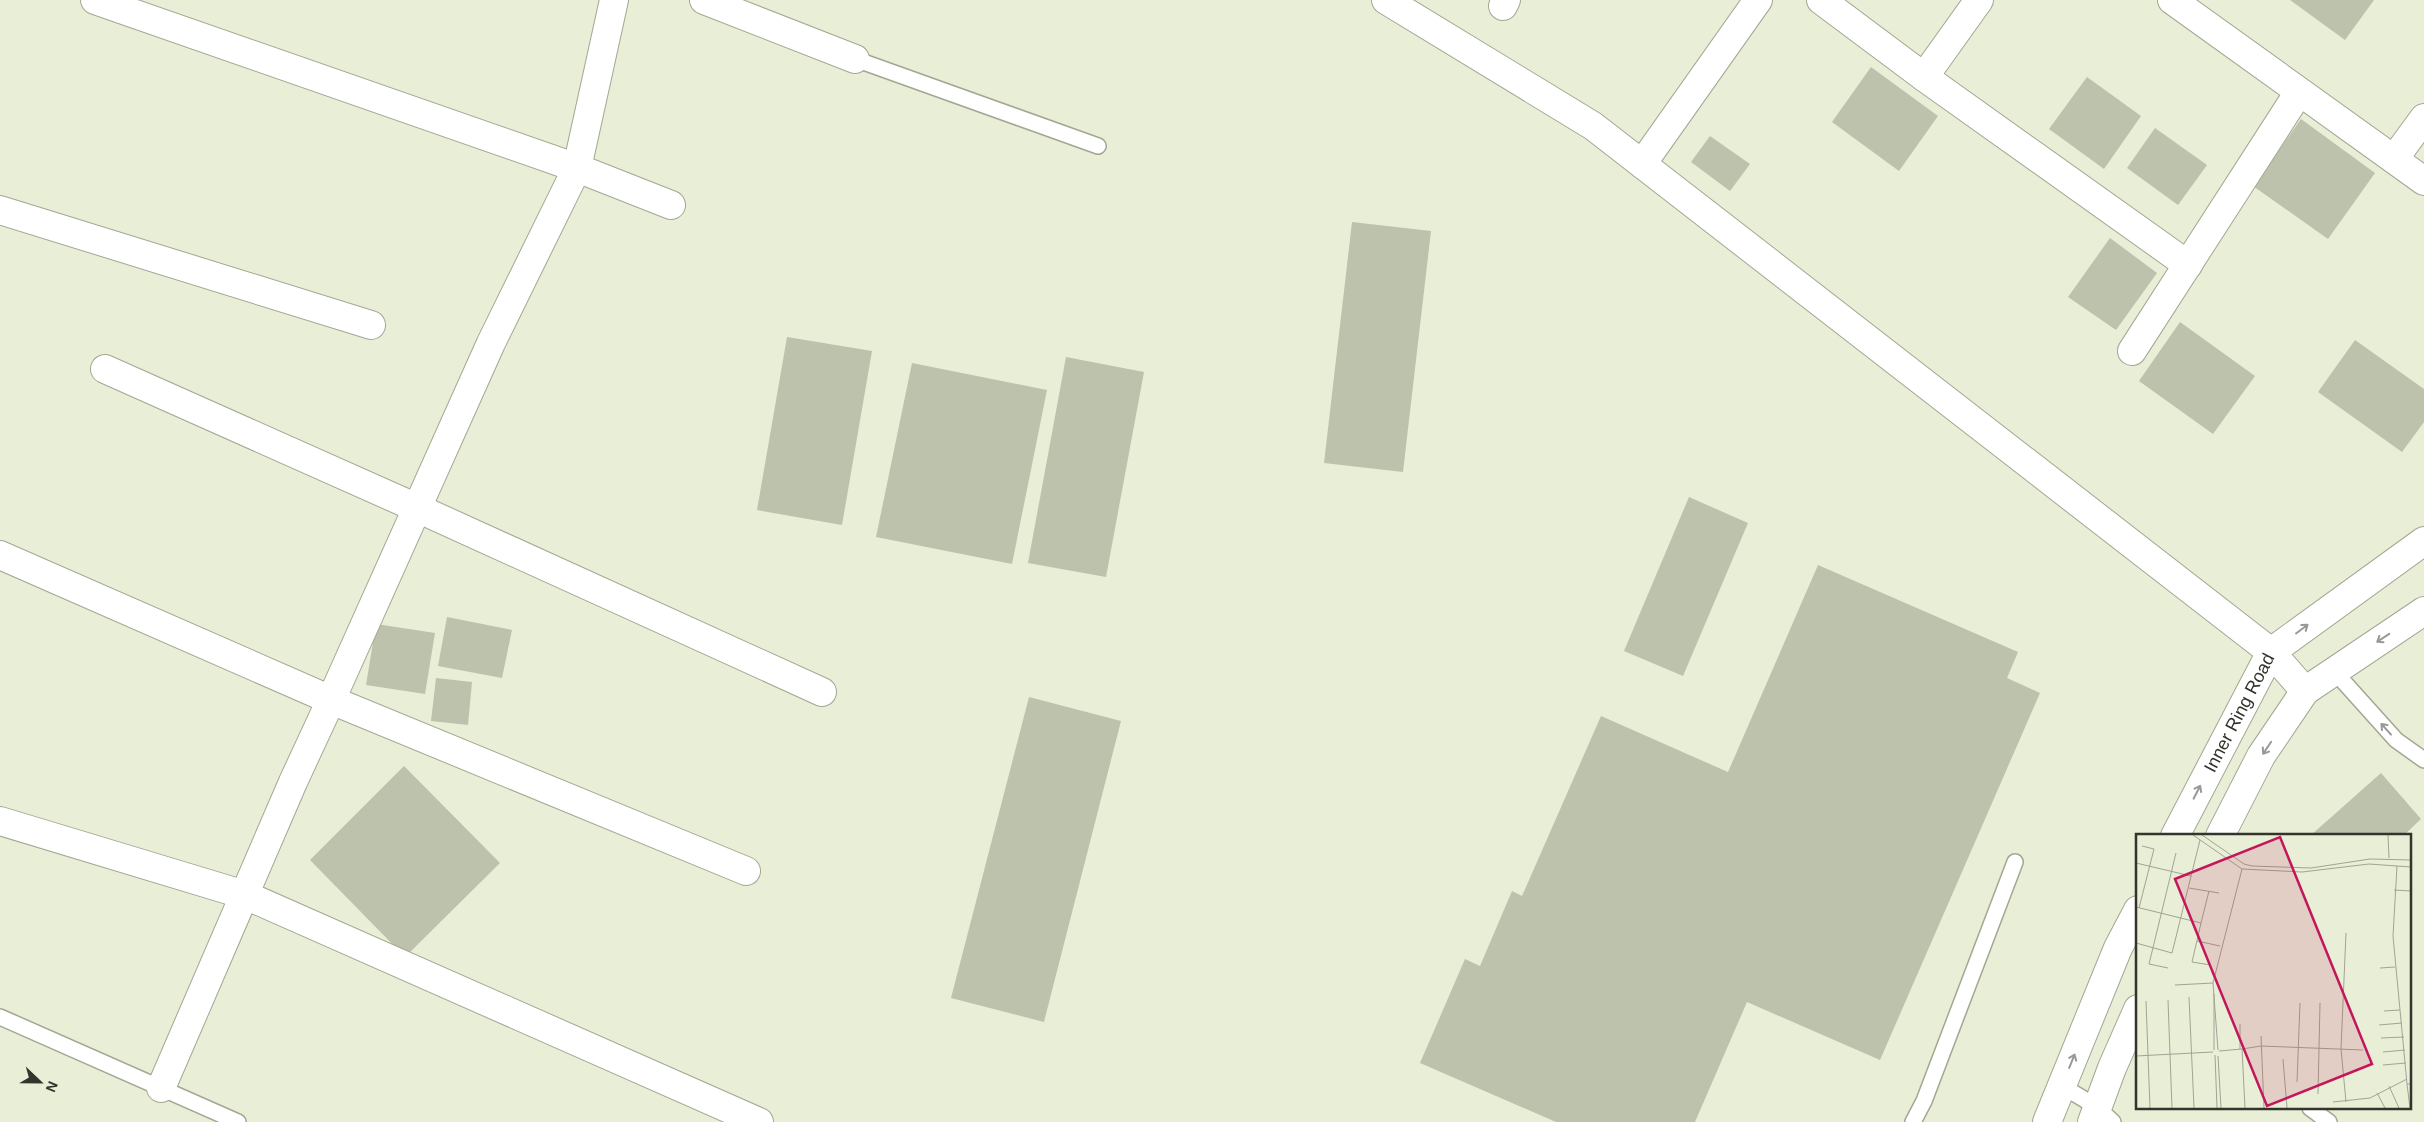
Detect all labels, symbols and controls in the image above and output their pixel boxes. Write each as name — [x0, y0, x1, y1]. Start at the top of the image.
one-way arrow — [2295, 623, 2308, 634]
one-way arrow — [2376, 633, 2390, 643]
street label: Inner Ring Road — [2200, 650, 2279, 776]
one-way arrow — [2381, 723, 2392, 736]
one-way arrow — [2262, 740, 2272, 754]
one-way arrow — [2192, 785, 2202, 800]
inset map — [2136, 834, 2412, 1110]
one-way arrow — [2068, 1054, 2077, 1069]
north arrow — [15, 1057, 65, 1107]
text: N — [43, 1079, 61, 1095]

